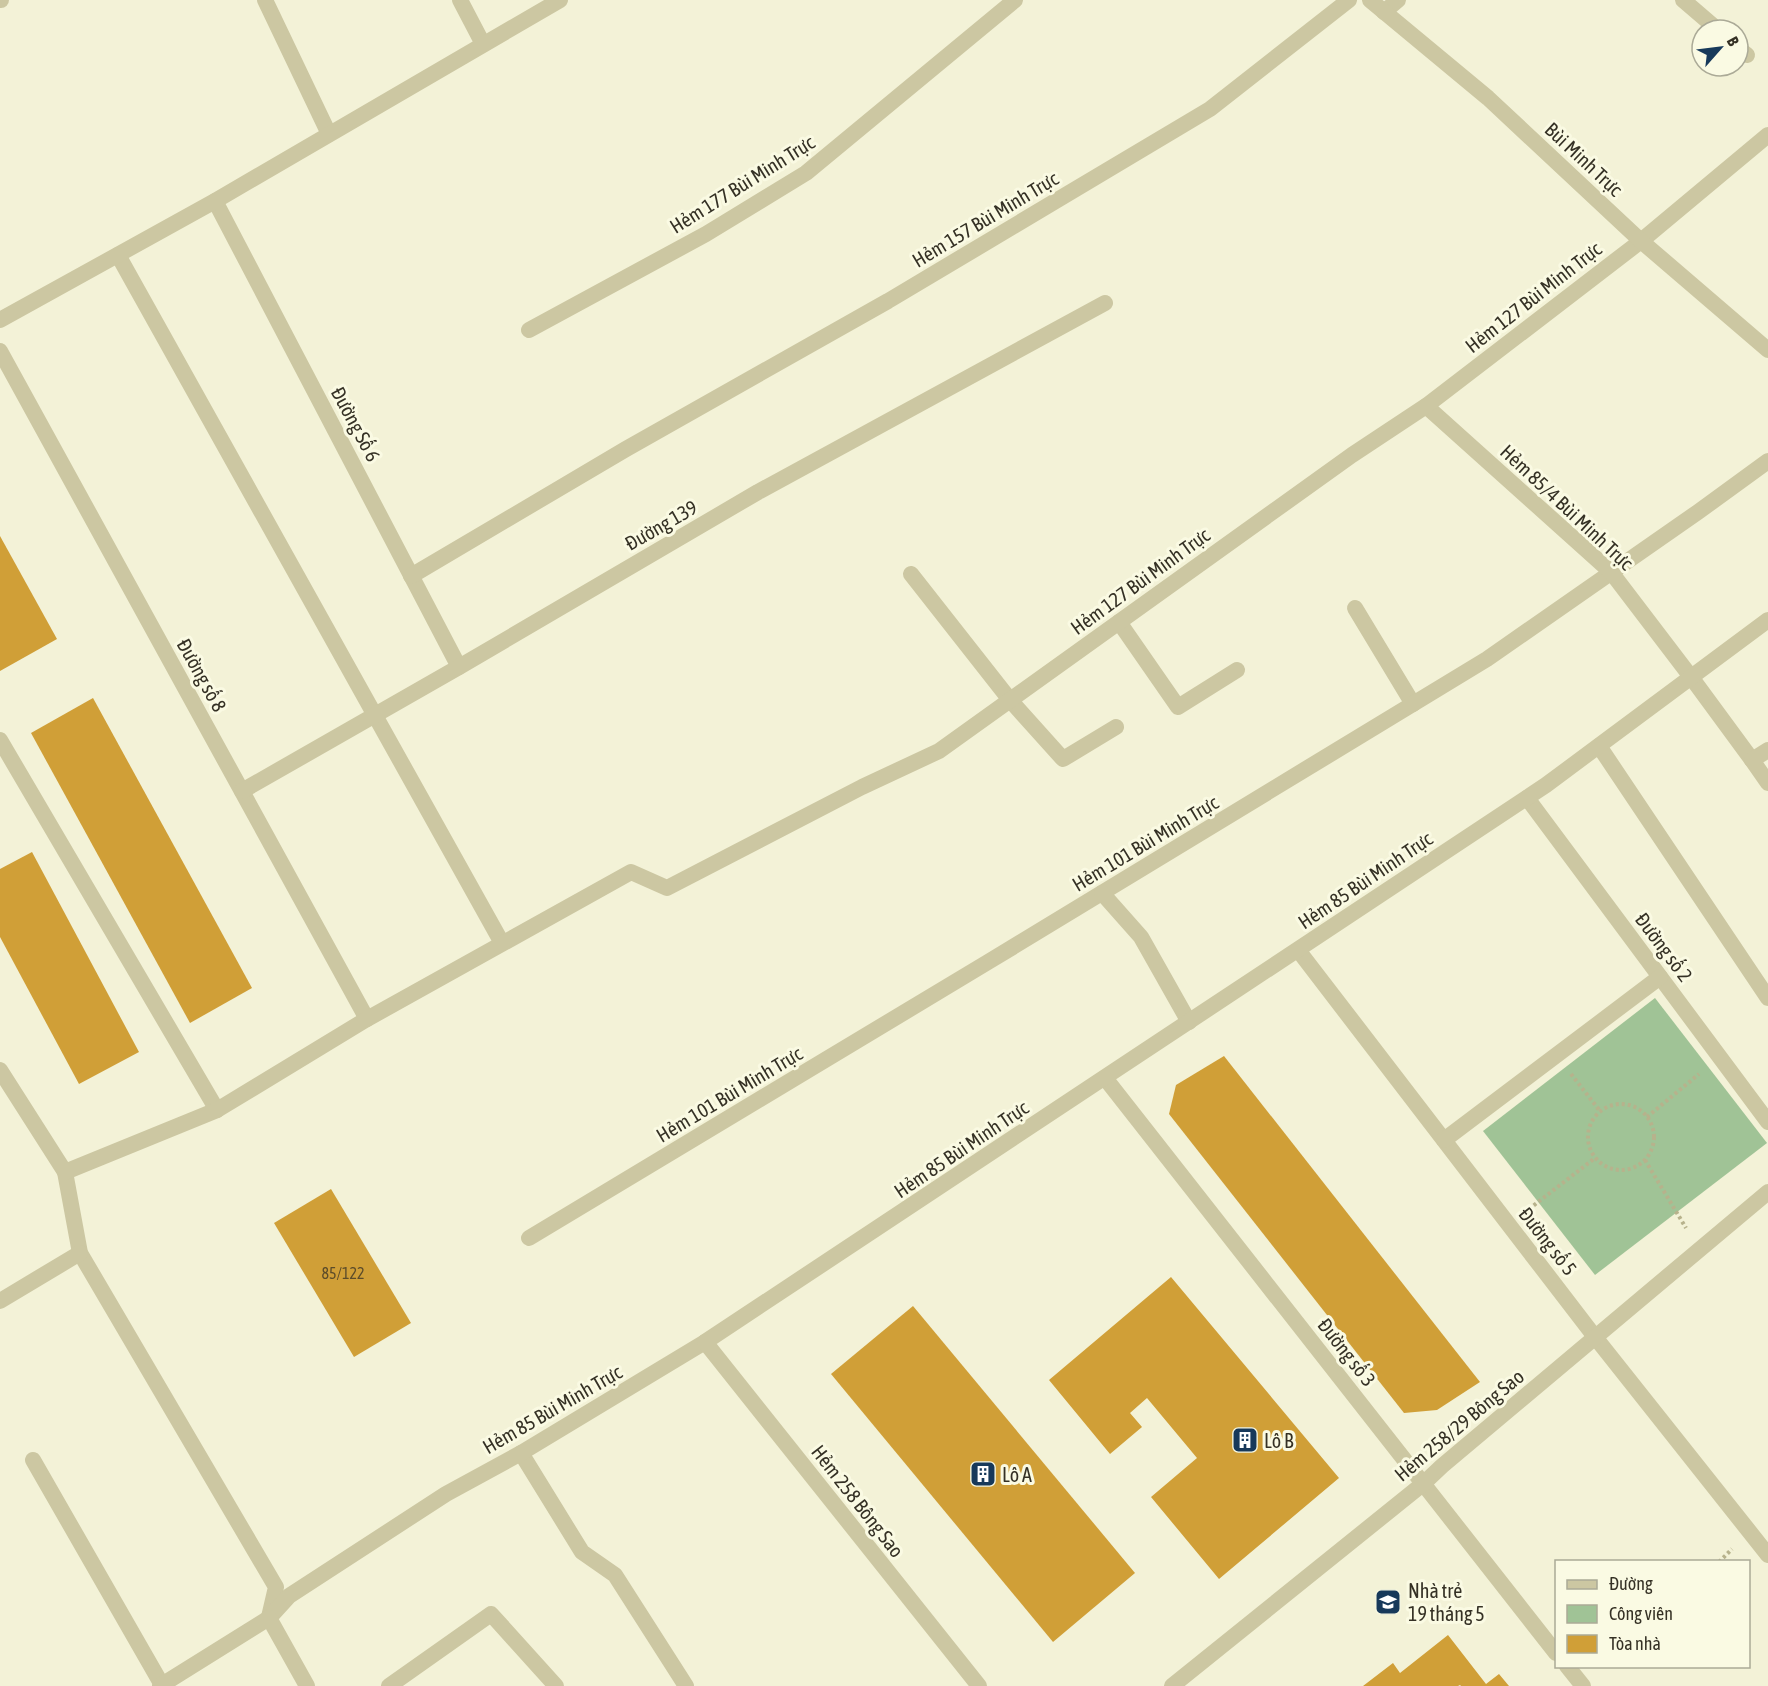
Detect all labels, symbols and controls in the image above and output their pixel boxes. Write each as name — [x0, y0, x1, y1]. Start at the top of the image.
north arrow — [1690, 18, 1750, 78]
text: B — [1724, 33, 1743, 49]
street label: Bùi Minh Trực — [1541, 117, 1628, 201]
street label: Hẻm 177 Bùi Minh Trực — [666, 130, 819, 238]
street label: Hẻm 157 Bùi Minh Trực — [908, 166, 1063, 272]
street label: Hẻm 127 Bùi Minh Trực — [1461, 236, 1606, 357]
street label: Đường Số 6 — [327, 383, 385, 465]
street label: Hẻm 85/4 Bùi Minh Trực — [1496, 440, 1638, 575]
street label: Đường 139 — [621, 495, 701, 555]
street label: Hẻm 127 Bùi Minh Trực — [1066, 523, 1214, 639]
street label: Đường số 8 — [173, 634, 231, 716]
street label: Hẻm 101 Bùi Minh Trực — [1068, 790, 1223, 896]
street label: Hẻm 85 Bùi Minh Trực — [1294, 826, 1437, 933]
street label: Đường số 2 — [1631, 908, 1697, 986]
street label: Hẻm 101 Bùi Minh Trực — [652, 1041, 807, 1147]
street label: Hẻm 85 Bùi Minh Trực — [890, 1095, 1033, 1202]
street label: Đường số 5 — [1514, 1202, 1582, 1280]
house number: 85/122 — [321, 1264, 365, 1282]
street label: Đường số 3 — [1313, 1313, 1381, 1391]
street label: Hẻm 85 Bùi Minh Trực — [478, 1360, 626, 1458]
street label: Hẻm 258/29 Bông Sao — [1390, 1364, 1528, 1486]
building icon: Lô B — [1230, 1425, 1260, 1455]
place label: Lô B — [1264, 1429, 1294, 1452]
street label: Hẻm 258 Bông Sao — [807, 1440, 909, 1562]
building icon: Lô A — [968, 1459, 998, 1489]
place label: Lô A — [1002, 1463, 1032, 1486]
legend — [1555, 1560, 1750, 1668]
text: Đường — [1609, 1573, 1653, 1594]
place label: Nhà trẻ 19 tháng 5 — [1408, 1579, 1485, 1625]
school or university icon: Nhà trẻ 19 tháng 5 — [1373, 1587, 1403, 1617]
text: Công viên — [1609, 1603, 1673, 1624]
text: Tòa nhà — [1609, 1633, 1661, 1654]

